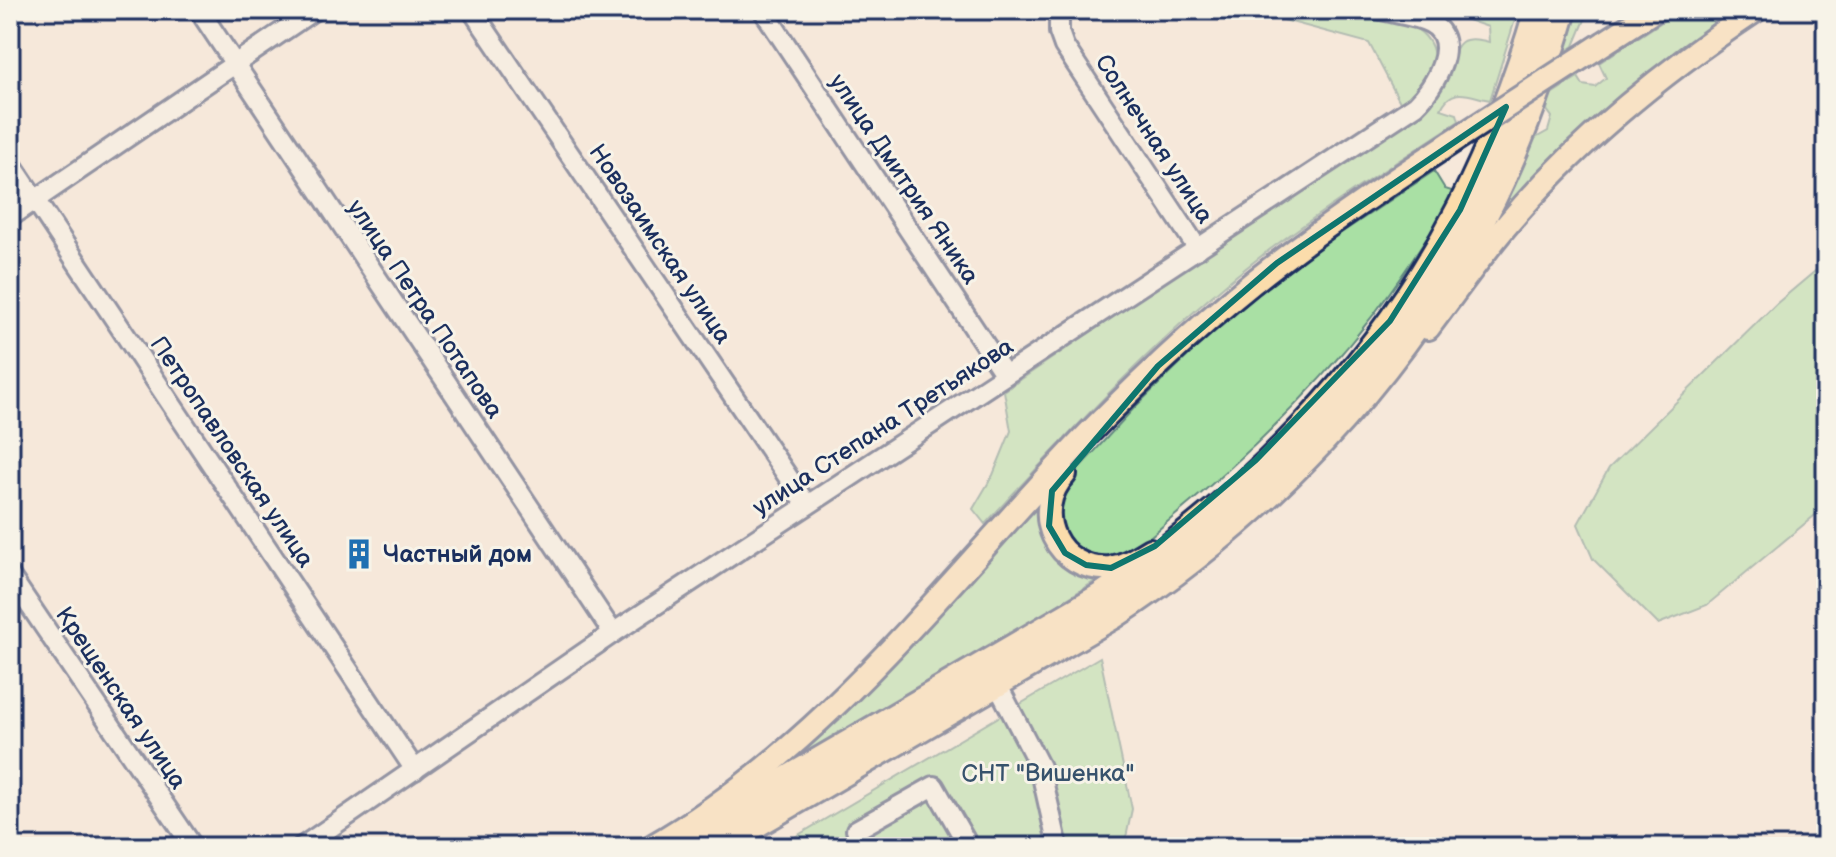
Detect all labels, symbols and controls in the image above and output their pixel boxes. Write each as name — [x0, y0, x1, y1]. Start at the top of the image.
street label: Солнечная улица — [1089, 49, 1219, 229]
street label: улица Дмитрия Яника — [823, 68, 985, 290]
street label: Новозаимская улица — [582, 139, 738, 349]
street label: улица Петра Потапова — [341, 194, 509, 424]
street label: Петропавловская улица — [144, 331, 320, 573]
street label: улица Степана Третьякова — [747, 332, 1019, 522]
building icon: Частный дом — [342, 537, 376, 571]
place label: Частный дом — [383, 540, 532, 569]
street label: Крещенская улица — [49, 601, 193, 795]
park label: СНТ "Вишенка" — [961, 759, 1135, 788]

